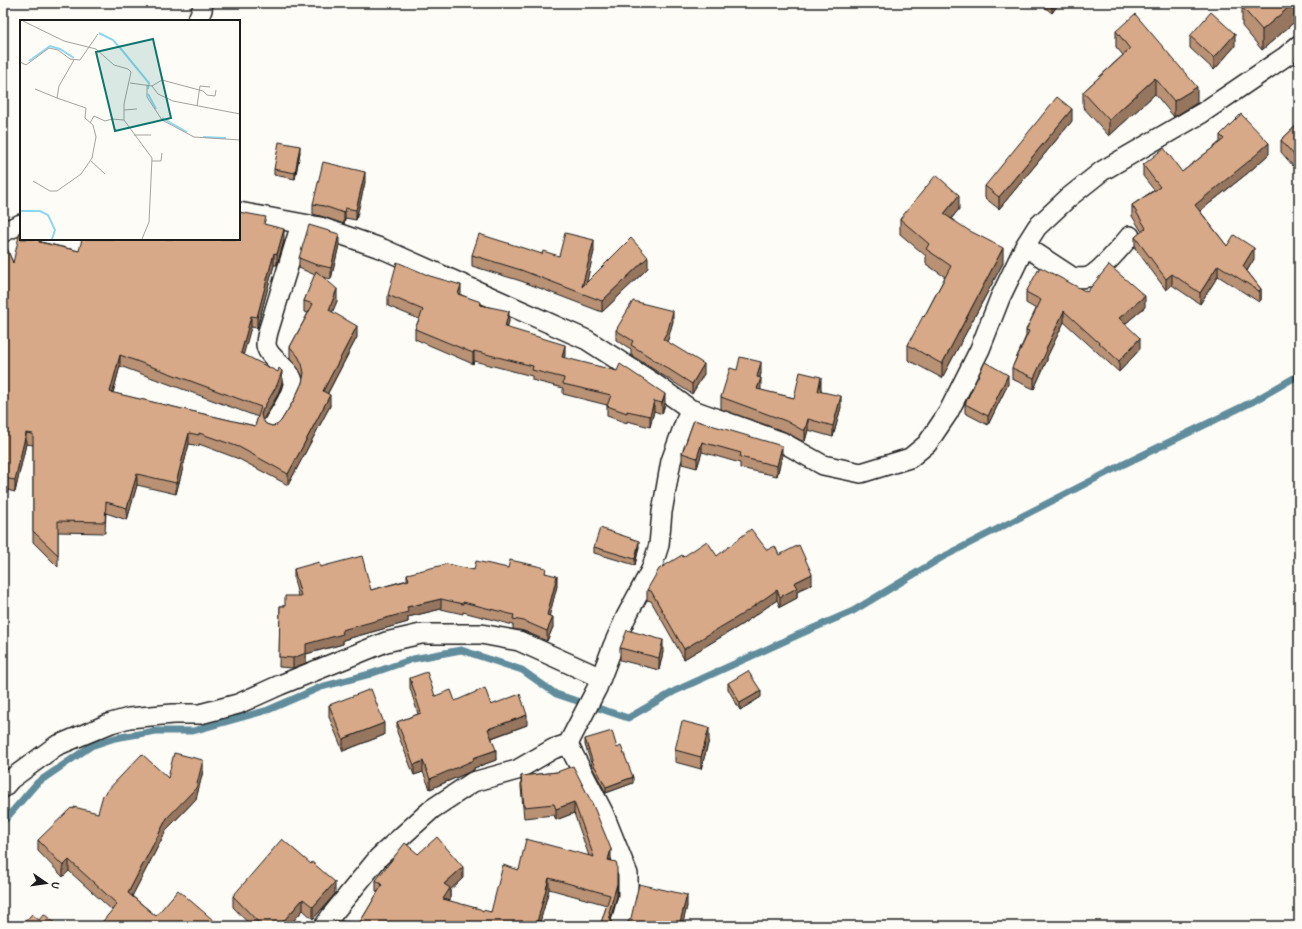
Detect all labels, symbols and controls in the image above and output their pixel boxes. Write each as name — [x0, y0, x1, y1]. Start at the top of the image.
inset map — [20, 20, 240, 240]
north arrow — [26, 863, 66, 903]
text: U — [48, 881, 63, 890]

